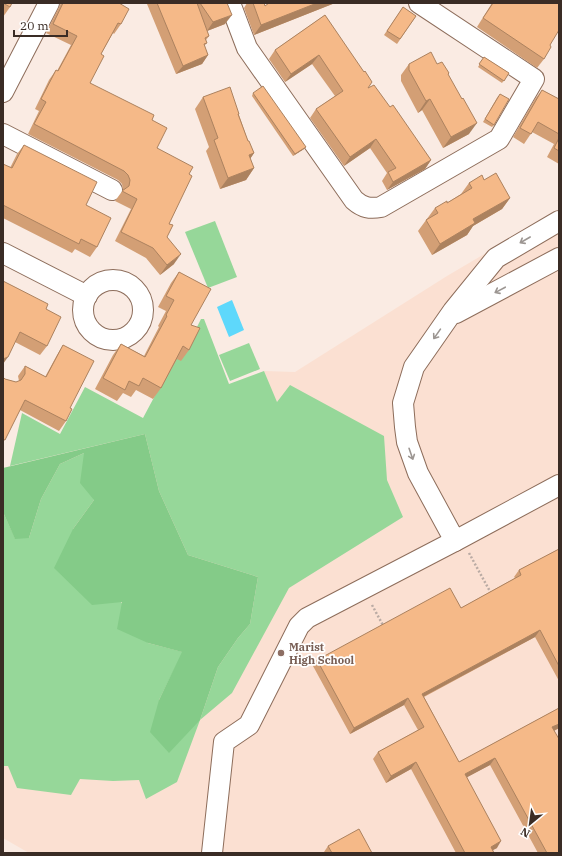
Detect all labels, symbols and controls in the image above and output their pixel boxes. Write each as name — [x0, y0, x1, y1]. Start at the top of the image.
scale bar — [14, 12, 67, 38]
text: 20 m — [20, 18, 49, 33]
one-way arrow — [519, 237, 531, 245]
one-way arrow — [494, 286, 506, 294]
one-way arrow — [433, 328, 442, 339]
one-way arrow — [408, 447, 416, 459]
place label: Marist High School — [289, 640, 355, 667]
marker: Marist High School — [276, 648, 286, 658]
north arrow — [510, 804, 550, 844]
text: N — [518, 824, 532, 841]

